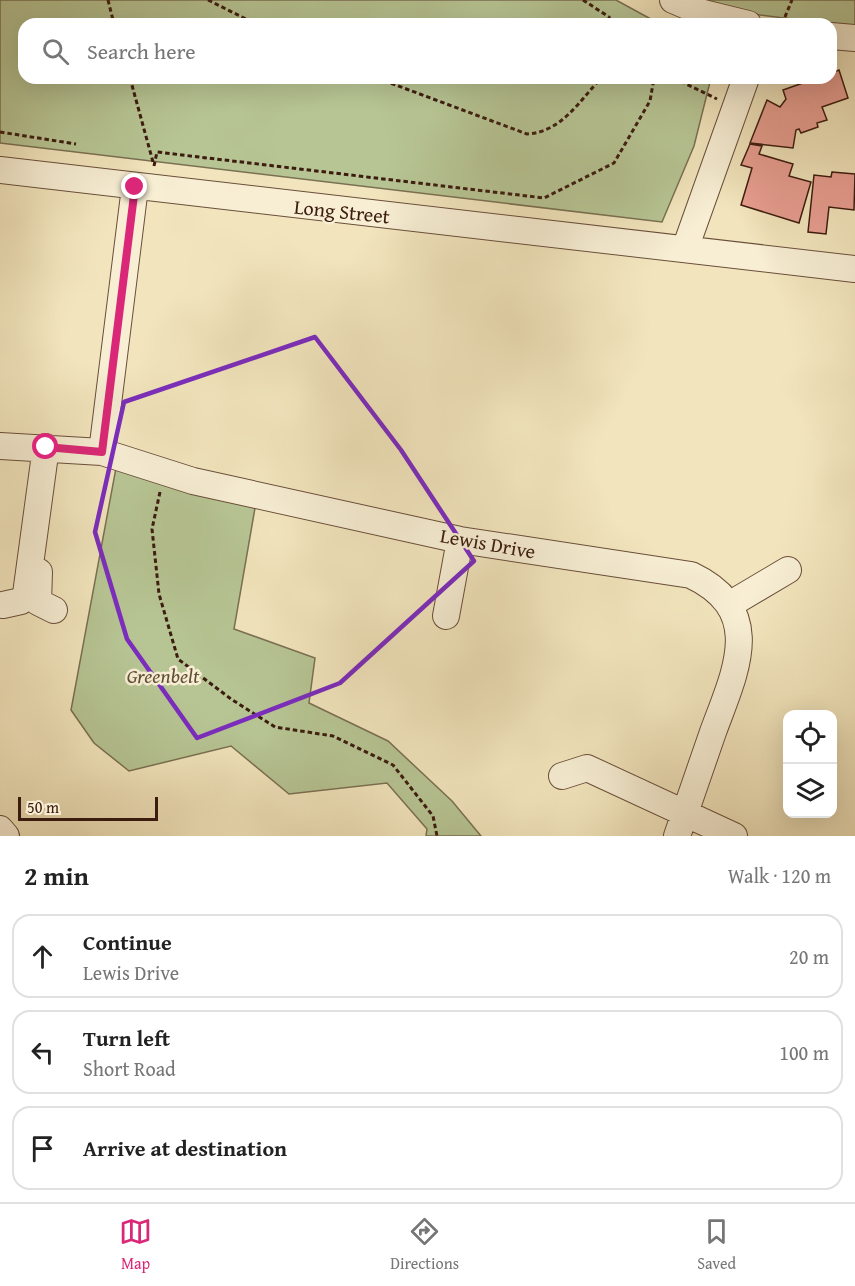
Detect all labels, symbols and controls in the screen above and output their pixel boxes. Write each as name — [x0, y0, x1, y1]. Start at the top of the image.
search box — [18, 18, 837, 84]
icon: search — [39, 35, 72, 68]
text: Search here — [87, 35, 196, 67]
route end — [121, 173, 147, 199]
street label: Long Street — [293, 192, 391, 230]
route start — [32, 433, 58, 459]
street label: Lewis Drive — [438, 520, 538, 566]
park label: Greenbelt — [127, 661, 200, 690]
map controls — [783, 710, 837, 818]
button: locate — [783, 710, 837, 764]
button: layers — [783, 764, 837, 818]
scale bar — [18, 794, 158, 822]
text: 50 m — [27, 795, 59, 819]
text: 2 min — [24, 856, 89, 895]
text: Walk · 120 m — [728, 861, 831, 890]
text: Continue — [83, 926, 172, 958]
icon: ahead — [26, 940, 59, 973]
text: 20 m — [789, 942, 829, 971]
text: Lewis Drive — [83, 958, 179, 987]
text: Turn left — [83, 1022, 170, 1054]
icon: left — [26, 1036, 59, 1069]
text: 100 m — [779, 1038, 829, 1067]
text: Short Road — [83, 1054, 176, 1083]
icon: arrive — [26, 1132, 59, 1165]
text: Arrive at destination — [83, 1132, 287, 1164]
tab: Map — [119, 1215, 152, 1275]
tab: Directions — [390, 1215, 459, 1275]
tab: Saved — [697, 1215, 736, 1275]

